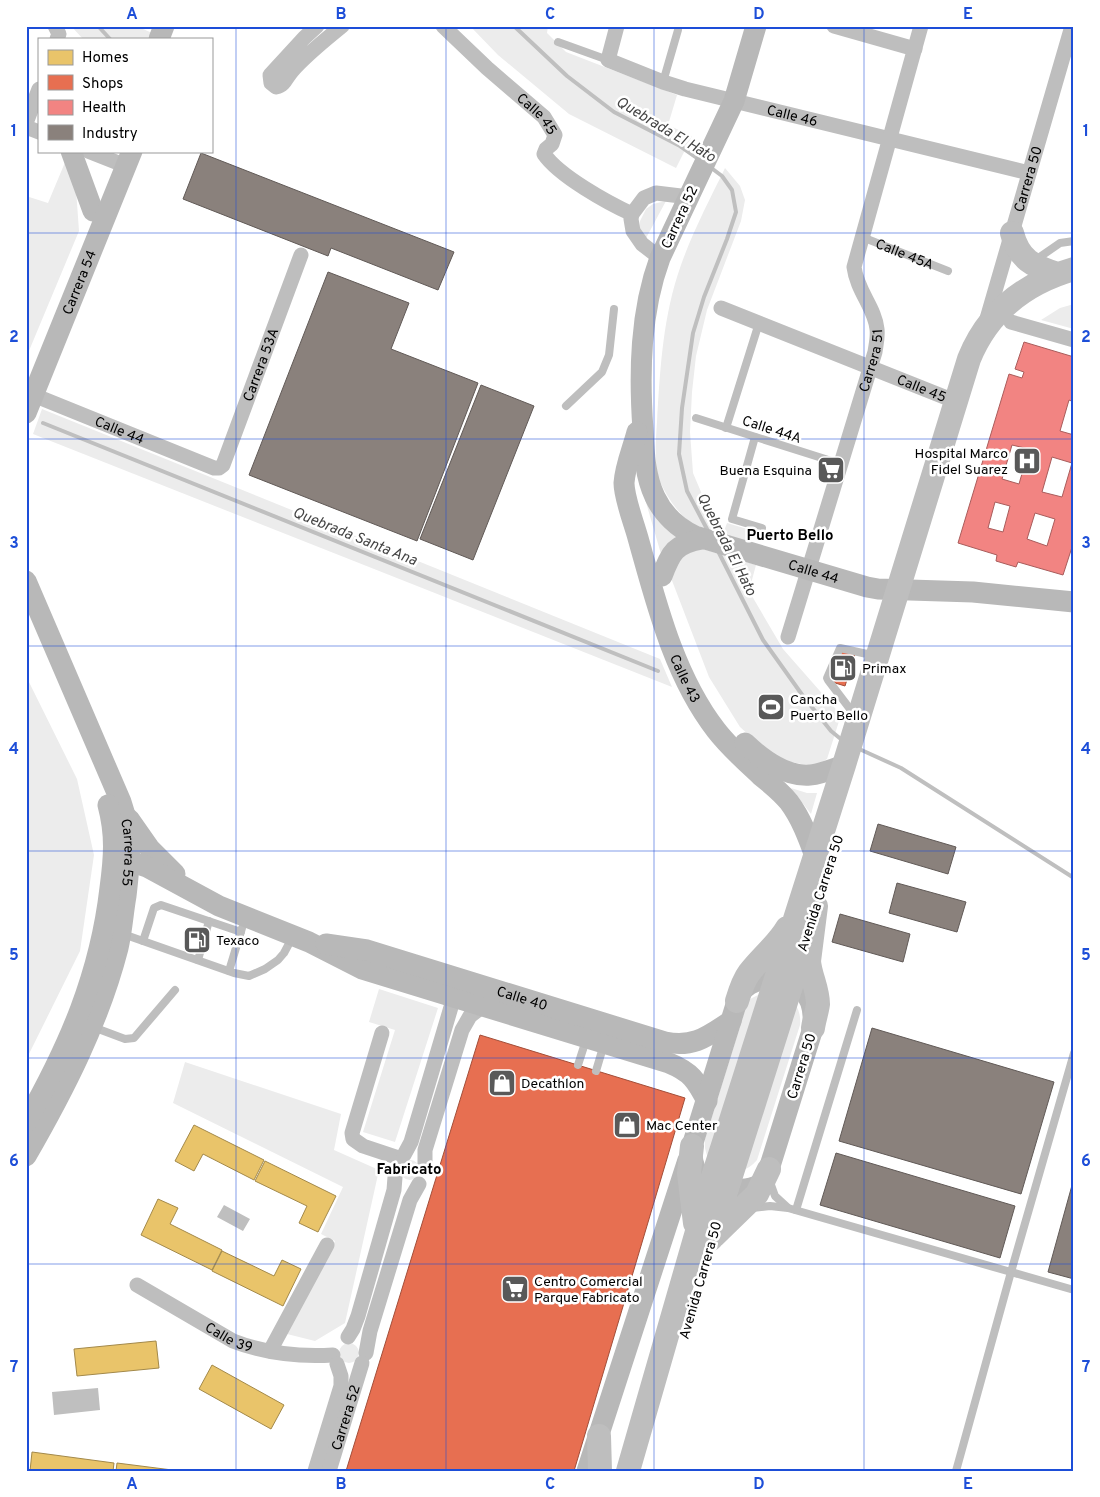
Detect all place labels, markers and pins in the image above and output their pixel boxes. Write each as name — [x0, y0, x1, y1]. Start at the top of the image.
place label: Hospital Marco Fidel Suarez — [915, 446, 1008, 479]
hospital icon: Hospital Marco Fidel Suarez — [1012, 446, 1042, 476]
supermarket icon: Buena Esquina — [816, 455, 846, 485]
place label: Buena Esquina — [720, 463, 812, 480]
fuel station icon: Primax — [828, 653, 858, 683]
place label: Primax — [862, 661, 907, 678]
sports icon: Cancha Puerto Bello — [756, 692, 786, 722]
place label: Cancha Puerto Bello — [790, 692, 868, 725]
fuel station icon: Texaco — [182, 925, 212, 955]
place label: Texaco — [216, 933, 260, 950]
shop icon: Decathlon — [487, 1068, 517, 1098]
place label: Decathlon — [521, 1076, 584, 1093]
shop icon: Mac Center — [612, 1110, 642, 1140]
place label: Mac Center — [646, 1118, 718, 1135]
supermarket icon: Centro Comercial Parque Fabricato — [500, 1274, 530, 1304]
place label: Centro Comercial Parque Fabricato — [534, 1274, 643, 1307]

